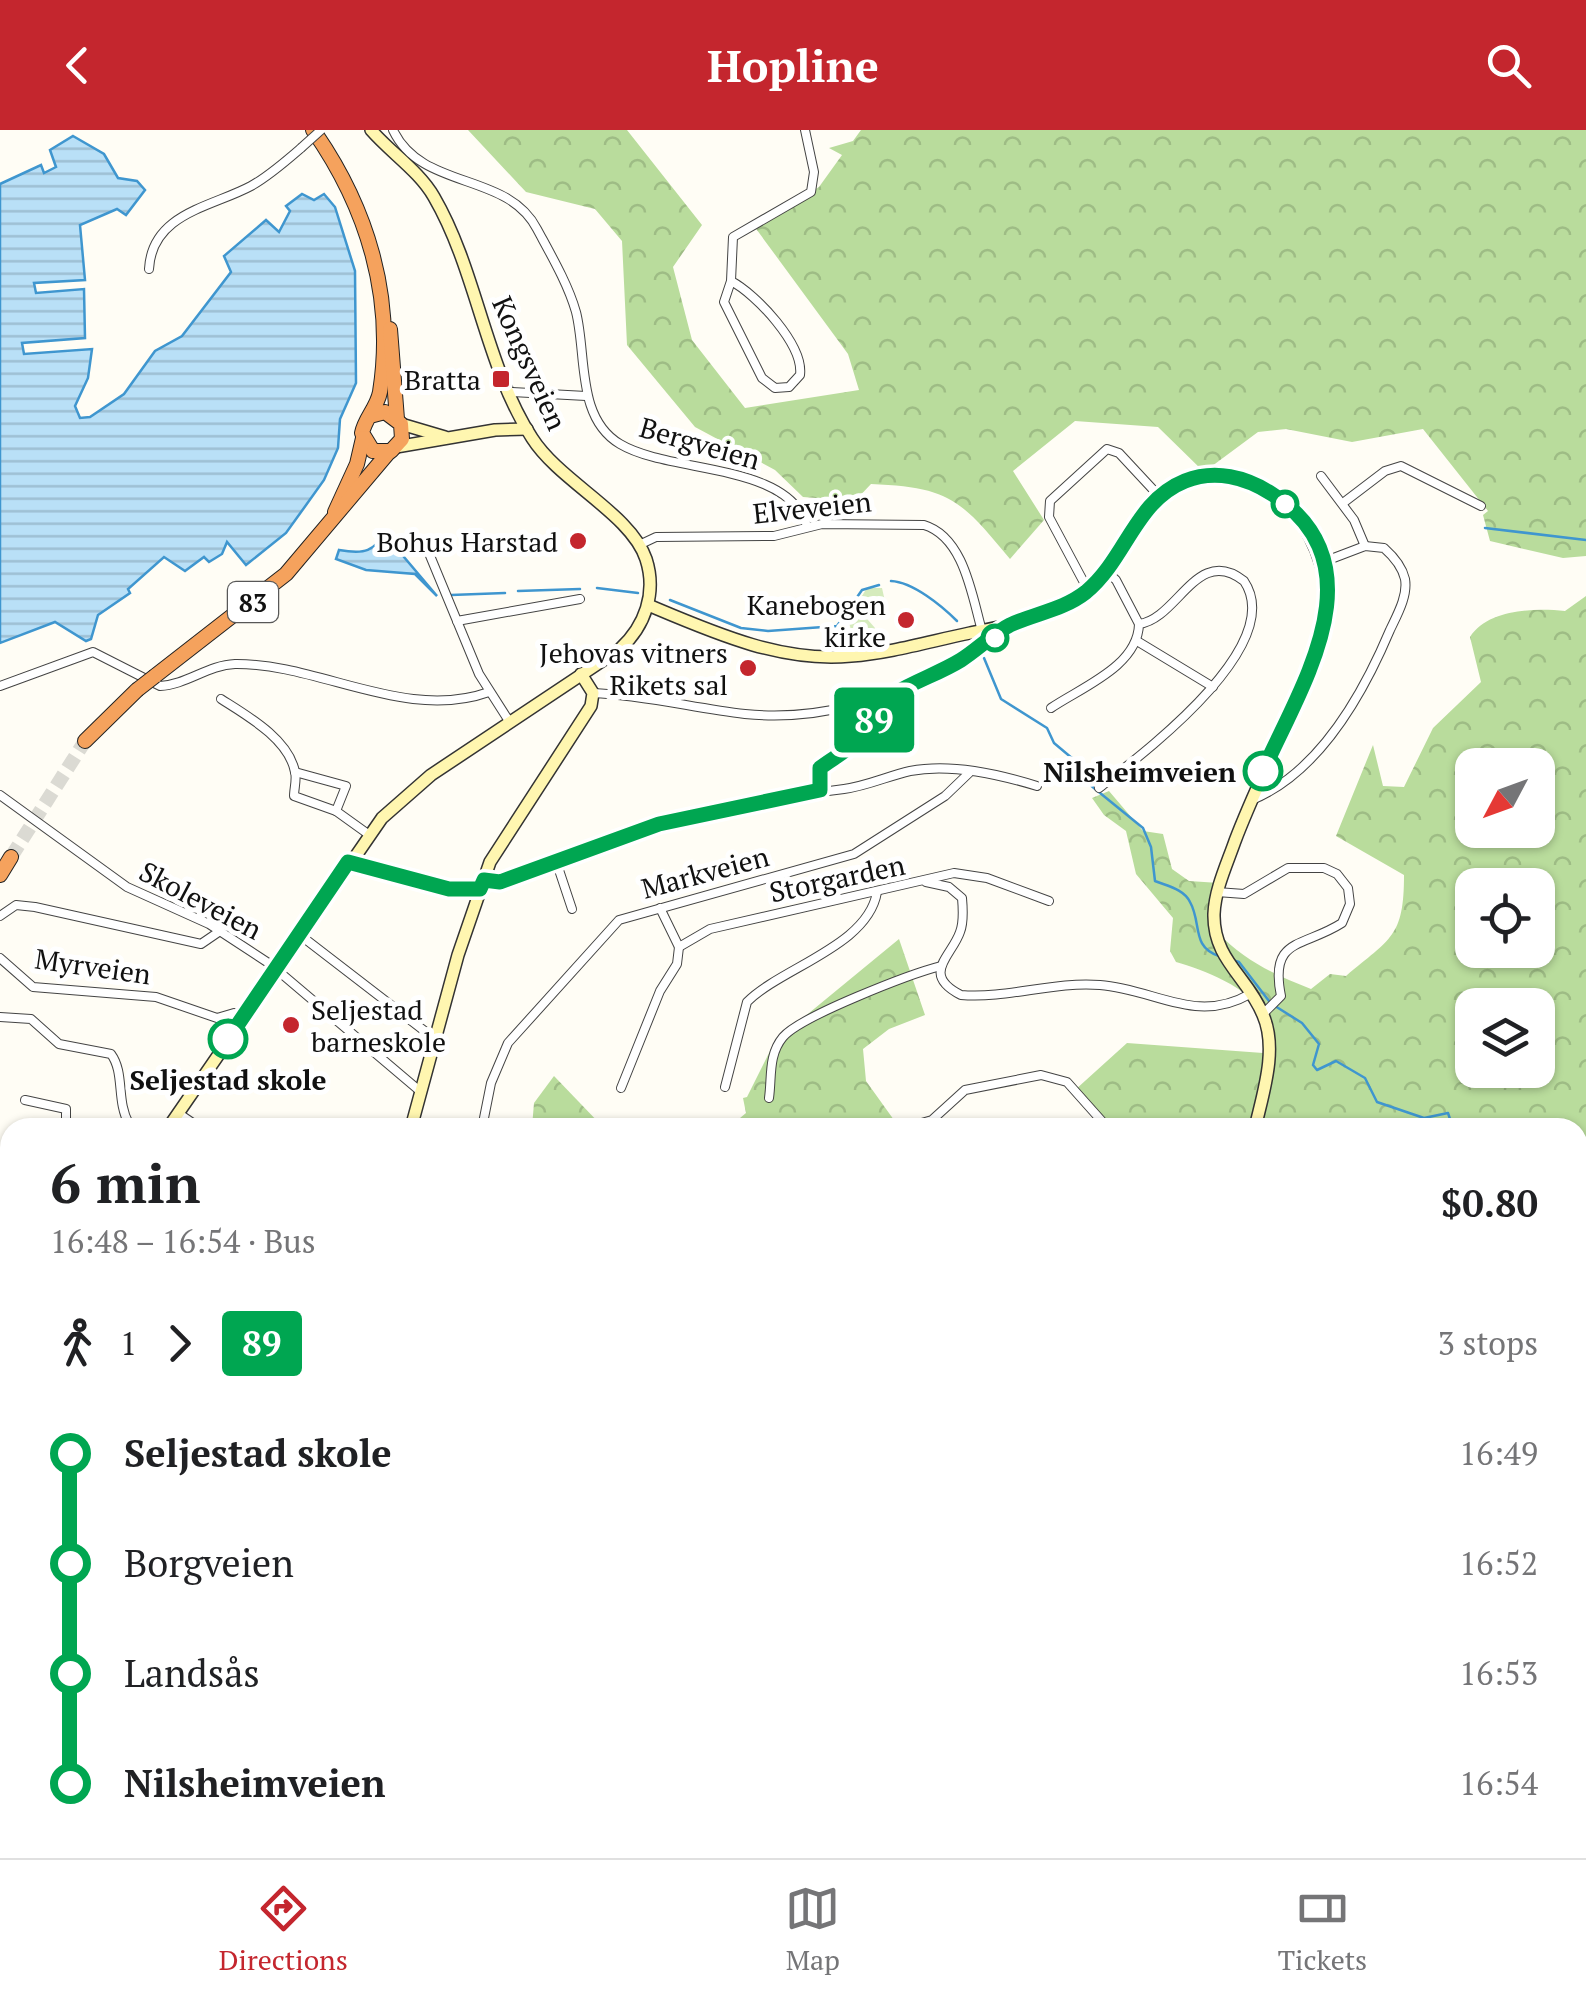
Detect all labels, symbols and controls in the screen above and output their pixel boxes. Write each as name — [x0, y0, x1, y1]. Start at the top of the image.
text: Hopline — [707, 35, 879, 95]
icon: back — [50, 38, 105, 93]
icon: search — [1481, 38, 1536, 93]
street label: Kongsveien — [484, 290, 576, 436]
place label: Bratta — [404, 361, 481, 398]
marker: Bratta — [490, 368, 512, 390]
street label: Bergveien — [635, 408, 765, 478]
street label: Elveveien — [751, 482, 873, 532]
unlabelled marker — [1272, 491, 1298, 517]
place label: Bohus Harstad — [376, 523, 558, 560]
marker: Bohus Harstad — [567, 530, 589, 552]
road number: 83 — [228, 582, 278, 622]
place label: Kanebogen kirke — [747, 586, 886, 655]
marker: Kanebogen kirke — [895, 609, 917, 631]
unlabelled marker — [982, 625, 1008, 651]
place label: Jehovas vitners Rikets sal — [539, 634, 728, 703]
marker: Jehovas vitners Rikets sal — [737, 657, 759, 679]
line badge: 89 — [829, 688, 919, 752]
text: 89 — [854, 697, 894, 743]
north arrow — [1455, 748, 1555, 848]
map controls — [1455, 748, 1555, 1088]
marker: Nilsheimveien — [1244, 752, 1282, 790]
place label: Nilsheimveien — [1043, 753, 1236, 790]
street label: Markveien — [637, 837, 773, 907]
street label: Storgarden — [766, 846, 908, 910]
street label: Skoleveien — [133, 852, 269, 948]
button: locate — [1455, 868, 1555, 968]
street label: Myrveien — [33, 940, 154, 992]
button: layers — [1455, 988, 1555, 1088]
place label: Seljestad barneskole — [311, 991, 446, 1060]
marker: Seljestad barneskole — [280, 1014, 302, 1036]
marker: Seljestad skole — [209, 1020, 247, 1058]
place label: Seljestad skole — [129, 1061, 327, 1098]
text: 6 min — [50, 1146, 200, 1219]
text: $0.80 — [1441, 1178, 1538, 1228]
text: 16:48 – 16:54 · Bus — [50, 1220, 316, 1262]
icon: walk — [50, 1316, 105, 1371]
icon: forward — [152, 1316, 207, 1371]
text: 89 — [242, 1320, 282, 1366]
text: 1 — [120, 1322, 137, 1364]
text: 3 stops — [1438, 1322, 1538, 1364]
text: Seljestad skole — [124, 1428, 392, 1478]
text: 16:49 — [1459, 1432, 1538, 1474]
text: Borgveien — [124, 1538, 294, 1588]
text: 16:52 — [1459, 1542, 1538, 1584]
text: Landsås — [124, 1648, 260, 1698]
text: 16:53 — [1459, 1652, 1538, 1694]
text: Nilsheimveien — [124, 1758, 385, 1808]
text: 16:54 — [1459, 1762, 1538, 1804]
tab: Directions — [219, 1881, 348, 1978]
tab: Map — [785, 1881, 840, 1978]
tab: Tickets — [1278, 1881, 1367, 1978]

